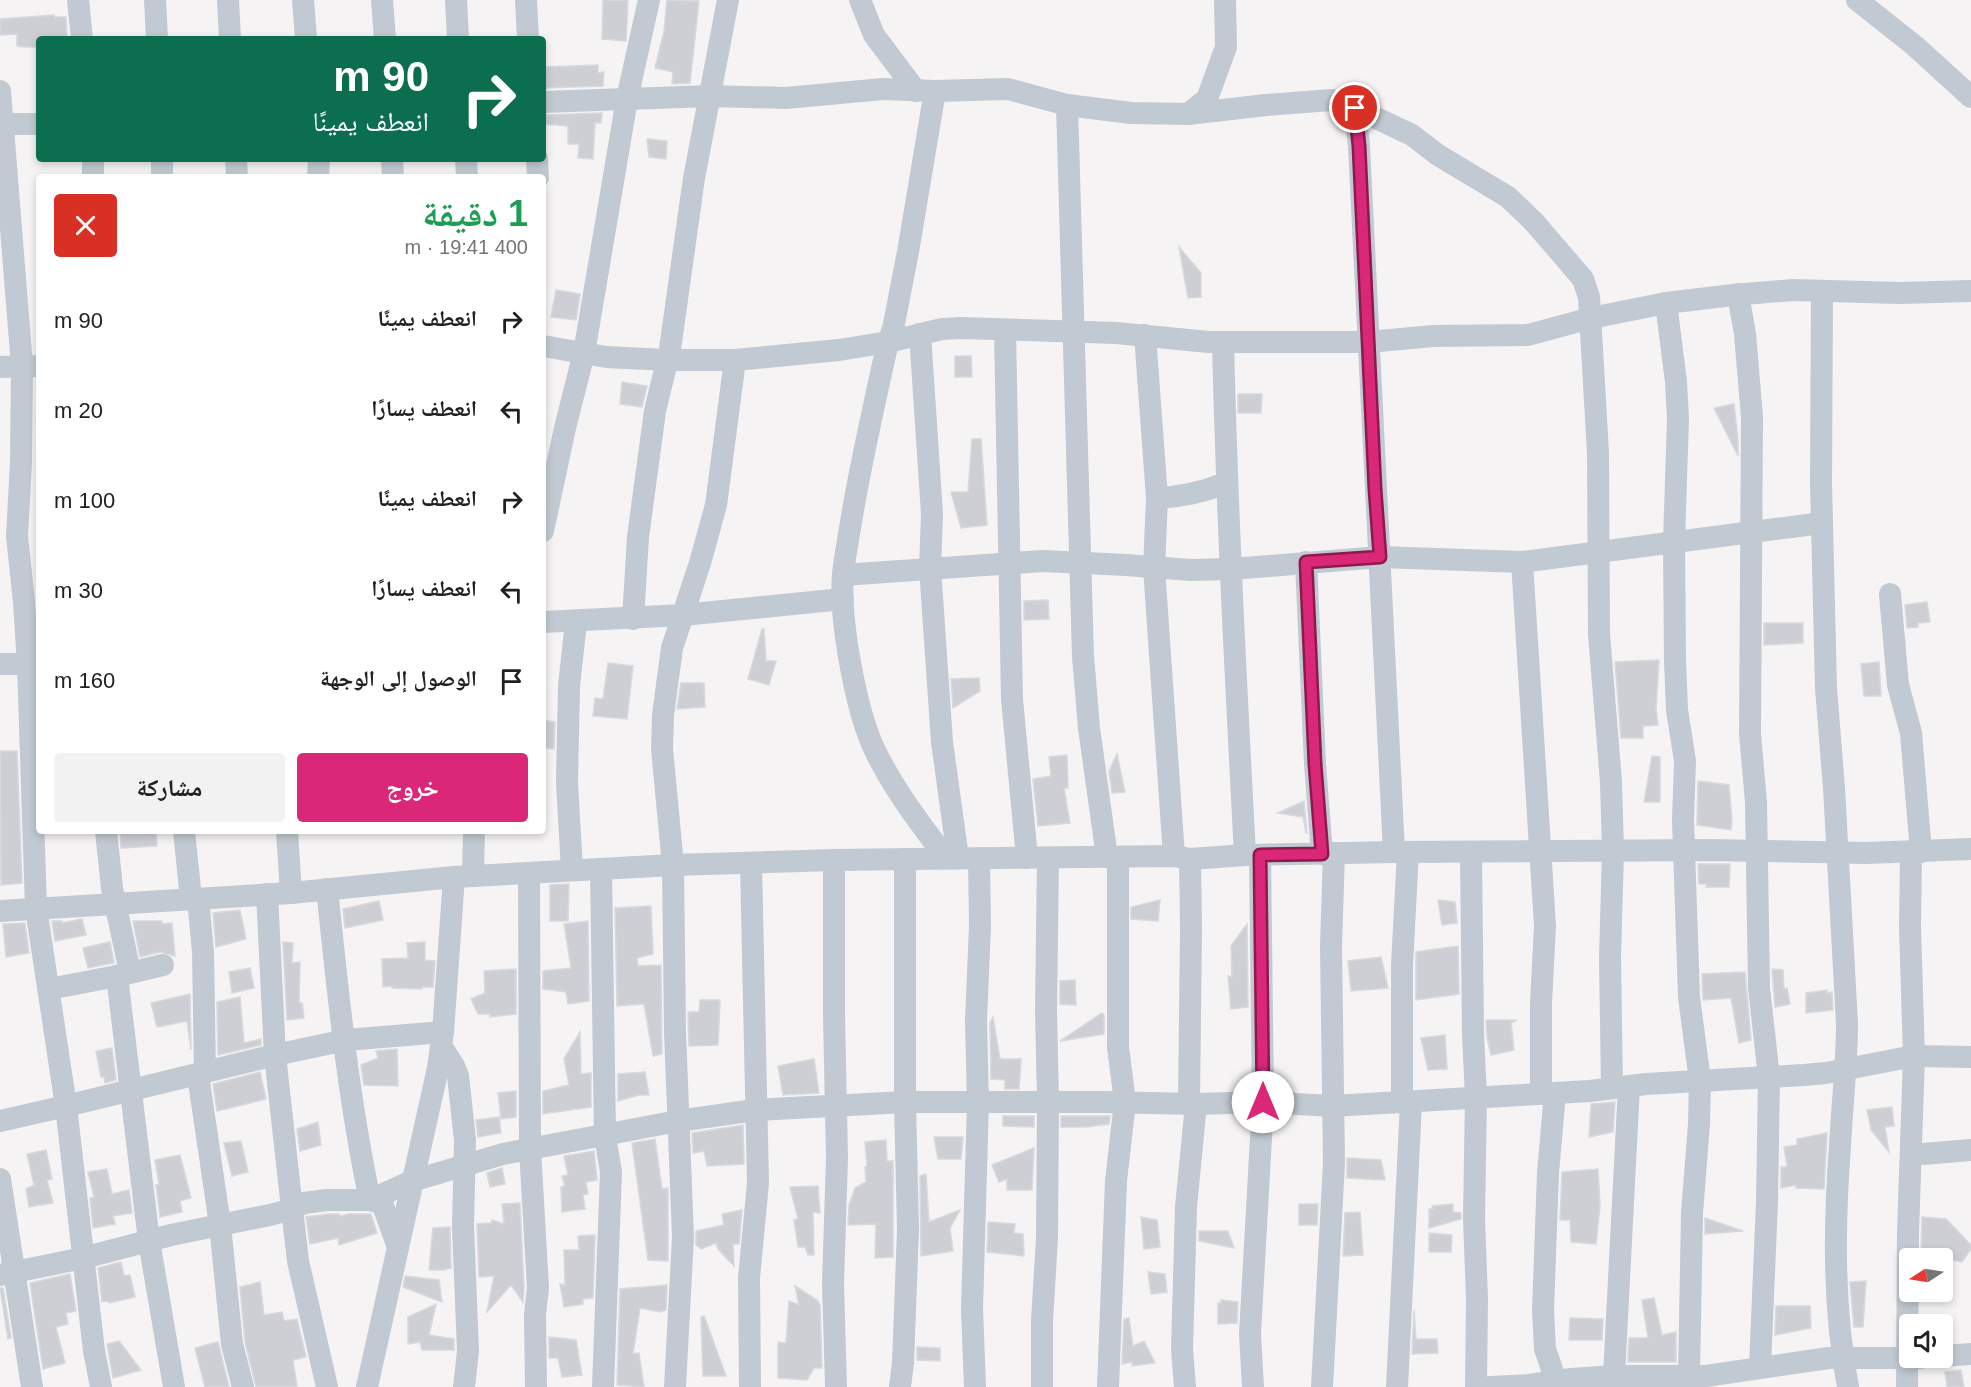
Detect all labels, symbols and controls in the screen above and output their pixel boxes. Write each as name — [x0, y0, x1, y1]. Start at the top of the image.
text: 90 m — [333, 53, 429, 100]
icon: right — [450, 60, 528, 138]
pin — [1329, 82, 1380, 133]
icon: arrive — [1338, 91, 1371, 124]
text: انعطف يمينًا — [313, 107, 429, 137]
text: 1 دقيقة — [422, 193, 528, 234]
button: close — [54, 194, 117, 257]
text: 400 m · 19:41 — [405, 236, 528, 258]
icon: right — [495, 305, 528, 338]
text: انعطف يمينًا — [378, 306, 477, 331]
text: 90 m — [54, 308, 103, 333]
icon: left — [495, 395, 528, 428]
text: انعطف يسارًا — [371, 396, 477, 421]
text: 20 m — [54, 398, 103, 423]
icon: right — [495, 485, 528, 518]
text: انعطف يمينًا — [378, 486, 477, 511]
text: 100 m — [54, 488, 115, 513]
icon: left — [495, 575, 528, 608]
text: انعطف يسارًا — [371, 576, 477, 601]
text: 30 m — [54, 578, 103, 603]
icon: arrive — [495, 665, 528, 698]
text: الوصول إلى الوجهة — [320, 666, 477, 691]
text: 160 m — [54, 668, 115, 693]
button: مشاركة — [54, 753, 285, 822]
button: خروج — [297, 753, 528, 822]
position arrow — [1231, 1070, 1295, 1134]
north arrow — [1899, 1248, 1953, 1302]
map controls — [1899, 1248, 1953, 1368]
button: sound — [1899, 1314, 1953, 1368]

